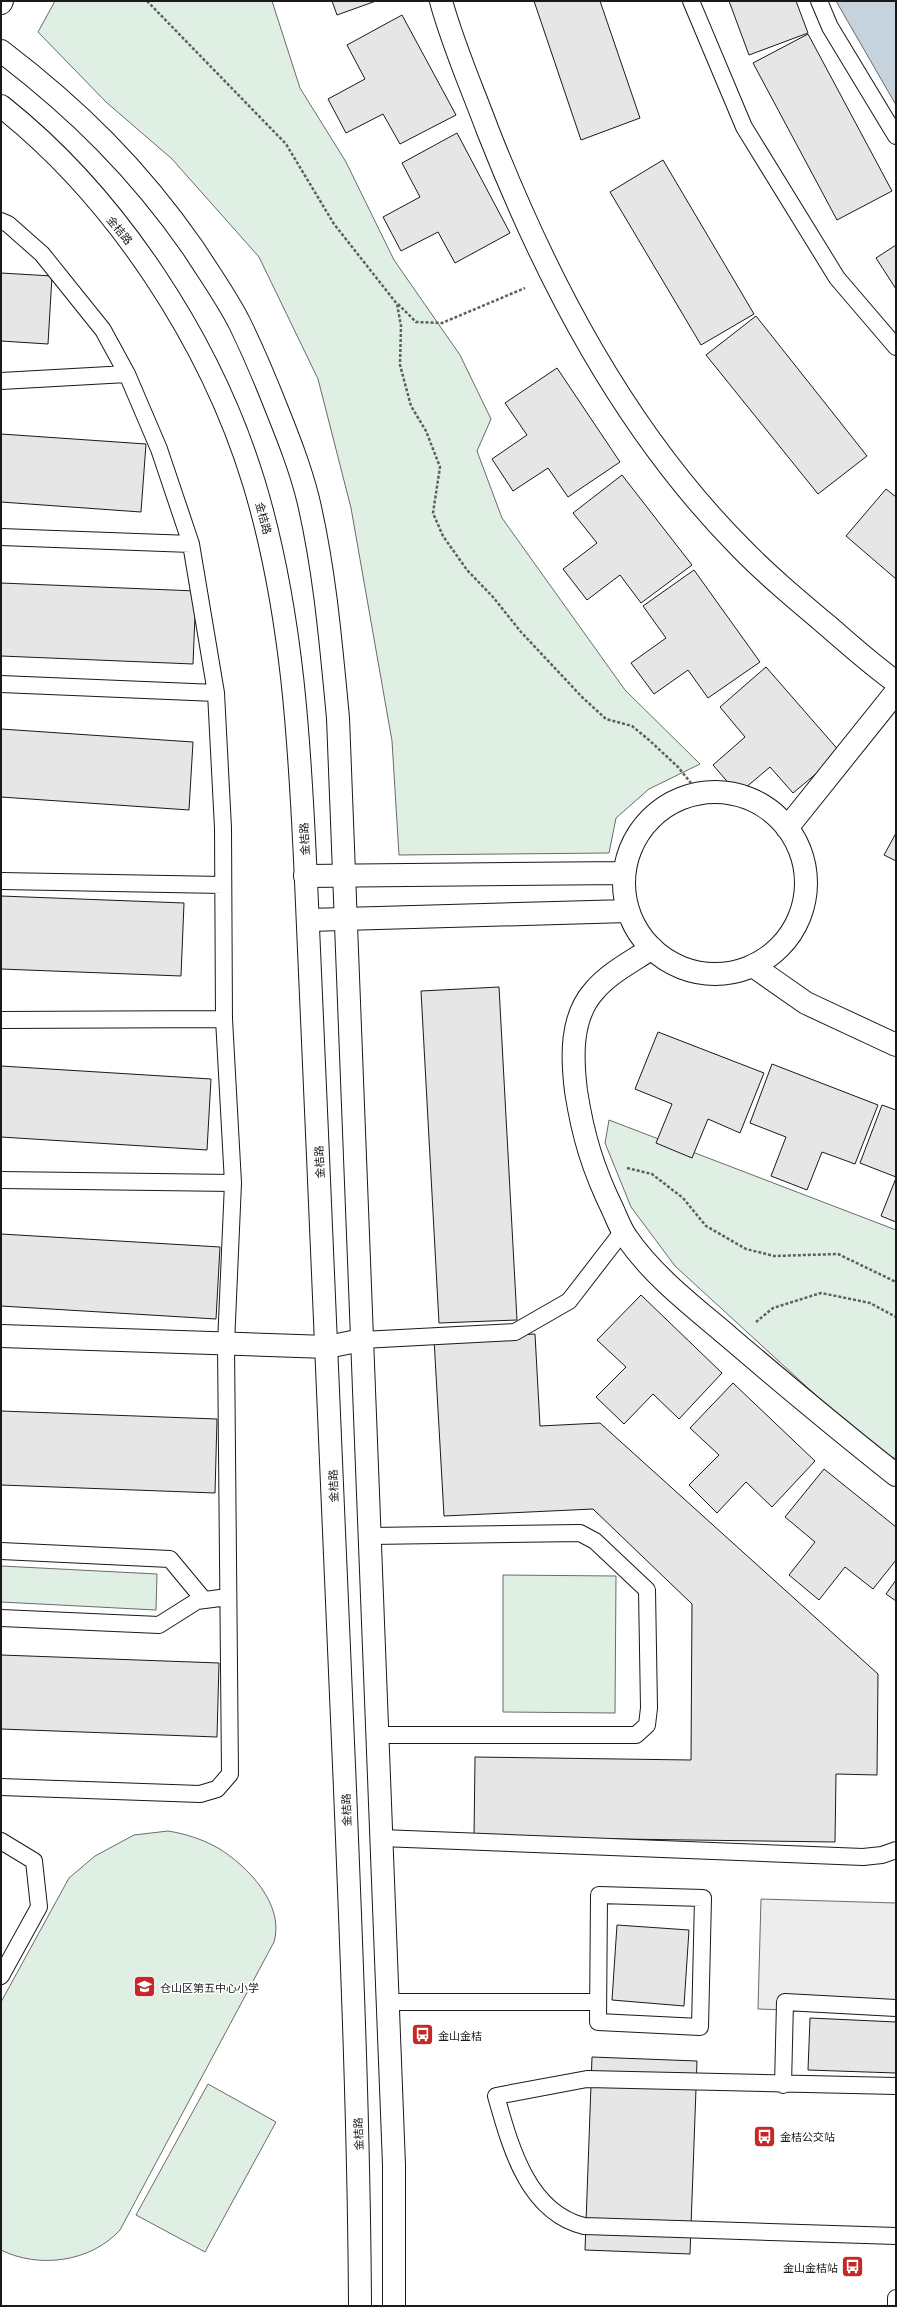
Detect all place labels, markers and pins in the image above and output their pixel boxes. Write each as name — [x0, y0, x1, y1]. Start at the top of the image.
school or university icon: 仓山区第五中心小学 — [131, 1974, 157, 2000]
place label: 仓山区第五中心小学 — [160, 1981, 259, 1994]
bus stop icon: 金山金桔 — [409, 2022, 435, 2048]
place label: 金山金桔 — [438, 2029, 482, 2042]
bus stop icon: 金桔公交站 — [752, 2123, 778, 2149]
place label: 金桔公交站 — [780, 2130, 835, 2143]
bus stop icon: 金山金桔站 — [840, 2254, 866, 2280]
place label: 金山金桔站 — [783, 2261, 838, 2274]

